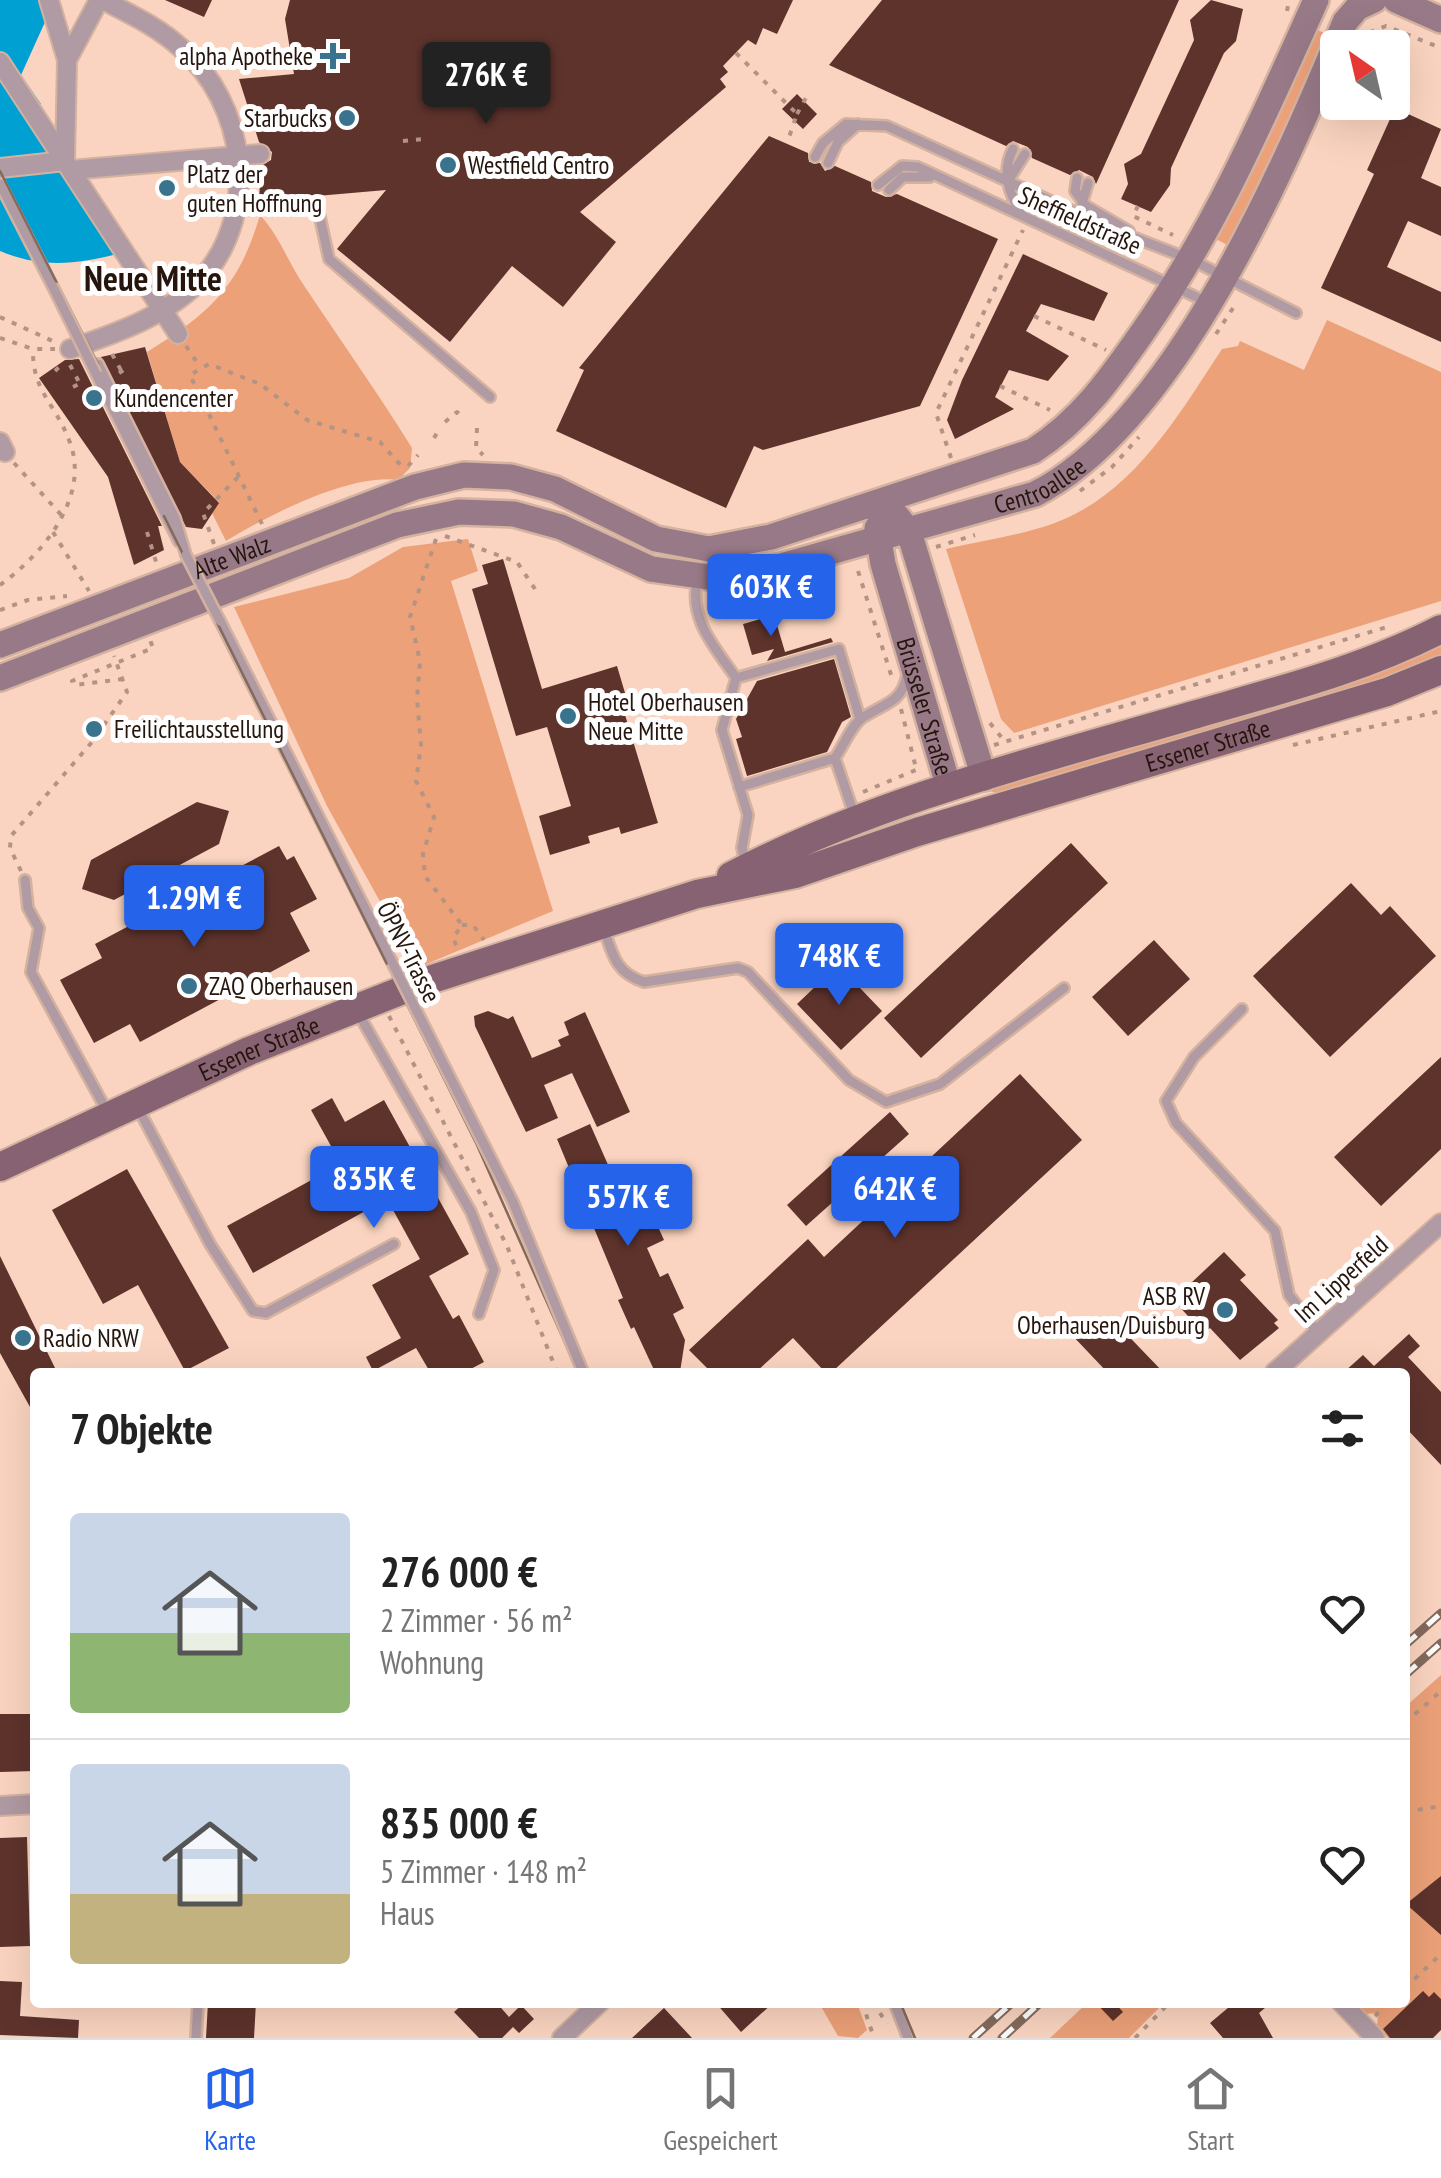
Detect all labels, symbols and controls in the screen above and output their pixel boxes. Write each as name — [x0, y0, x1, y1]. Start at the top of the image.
north arrow — [1320, 30, 1410, 120]
map controls — [1320, 30, 1410, 120]
place label: alpha Apotheke — [179, 40, 313, 72]
pin: 276K € — [405, 42, 567, 127]
marker: alpha Apotheke — [322, 45, 344, 67]
text: 276K € — [444, 53, 528, 95]
place label: Starbucks — [244, 102, 327, 134]
marker: Starbucks — [336, 107, 358, 129]
place label: Westfield Centro — [468, 149, 609, 181]
marker: Westfield Centro — [437, 154, 459, 176]
place label: Platz der guten Hoffnung — [187, 158, 322, 219]
marker: Platz der guten Hoffnung — [156, 177, 178, 199]
street label: Sheffieldstraße — [1014, 179, 1146, 261]
district label: Neue Mitte — [84, 255, 222, 301]
place label: Kundencenter — [114, 382, 234, 414]
marker: Kundencenter — [83, 387, 105, 409]
street label: Centroallee — [990, 450, 1092, 521]
street label: Alte Walz — [189, 528, 275, 586]
pin: 603K € — [690, 554, 852, 639]
text: 603K € — [729, 565, 813, 607]
street label: Brüsseler Straße — [890, 634, 960, 779]
place label: Hotel Oberhausen Neue Mitte — [588, 686, 744, 747]
marker: Hotel Oberhausen Neue Mitte — [557, 705, 579, 727]
street label: Essener Straße — [1142, 712, 1274, 779]
place label: Freilichtausstellung — [114, 713, 284, 745]
marker: Freilichtausstellung — [83, 718, 105, 740]
pin: 1.29M € — [102, 865, 286, 950]
text: 1.29M € — [146, 876, 242, 918]
street label: ÖPNV-Trasse — [370, 896, 448, 1008]
pin: 748K € — [758, 923, 920, 1008]
text: 748K € — [797, 934, 881, 976]
place label: ZAQ Oberhausen — [209, 970, 353, 1002]
marker: ZAQ Oberhausen — [178, 975, 200, 997]
street label: Essener Straße — [193, 1009, 324, 1088]
pin: 835K € — [293, 1146, 455, 1231]
pin: 642K € — [814, 1156, 976, 1241]
text: 835K € — [332, 1157, 416, 1199]
pin: 557K € — [547, 1164, 709, 1249]
text: 642K € — [853, 1167, 937, 1209]
text: 557K € — [586, 1175, 670, 1217]
street label: Im Lipperfeld — [1287, 1229, 1395, 1329]
place label: ASB RV Oberhausen/Duisburg — [1017, 1280, 1205, 1341]
marker: ASB RV Oberhausen/Duisburg — [1214, 1299, 1236, 1321]
place label: Radio NRW — [43, 1322, 139, 1354]
marker: Radio NRW — [12, 1327, 34, 1349]
text: 7 Objekte — [70, 1401, 213, 1456]
icon: filters — [1315, 1401, 1370, 1456]
text: 276 000 € — [380, 1544, 538, 1599]
icon: home — [150, 1553, 270, 1673]
icon: heart — [1315, 1586, 1370, 1641]
text: 2 Zimmer · 56 m² — [380, 1599, 573, 1641]
text: Wohnung — [380, 1641, 484, 1683]
text: 835 000 € — [380, 1795, 538, 1850]
icon: home — [150, 1804, 270, 1924]
icon: heart — [1315, 1837, 1370, 1892]
text: 5 Zimmer · 148 m² — [380, 1850, 587, 1892]
text: Haus — [380, 1892, 435, 1934]
tab: Karte — [203, 2061, 258, 2158]
tab: Gespeichert — [663, 2061, 778, 2158]
tab: Start — [1183, 2061, 1238, 2158]

